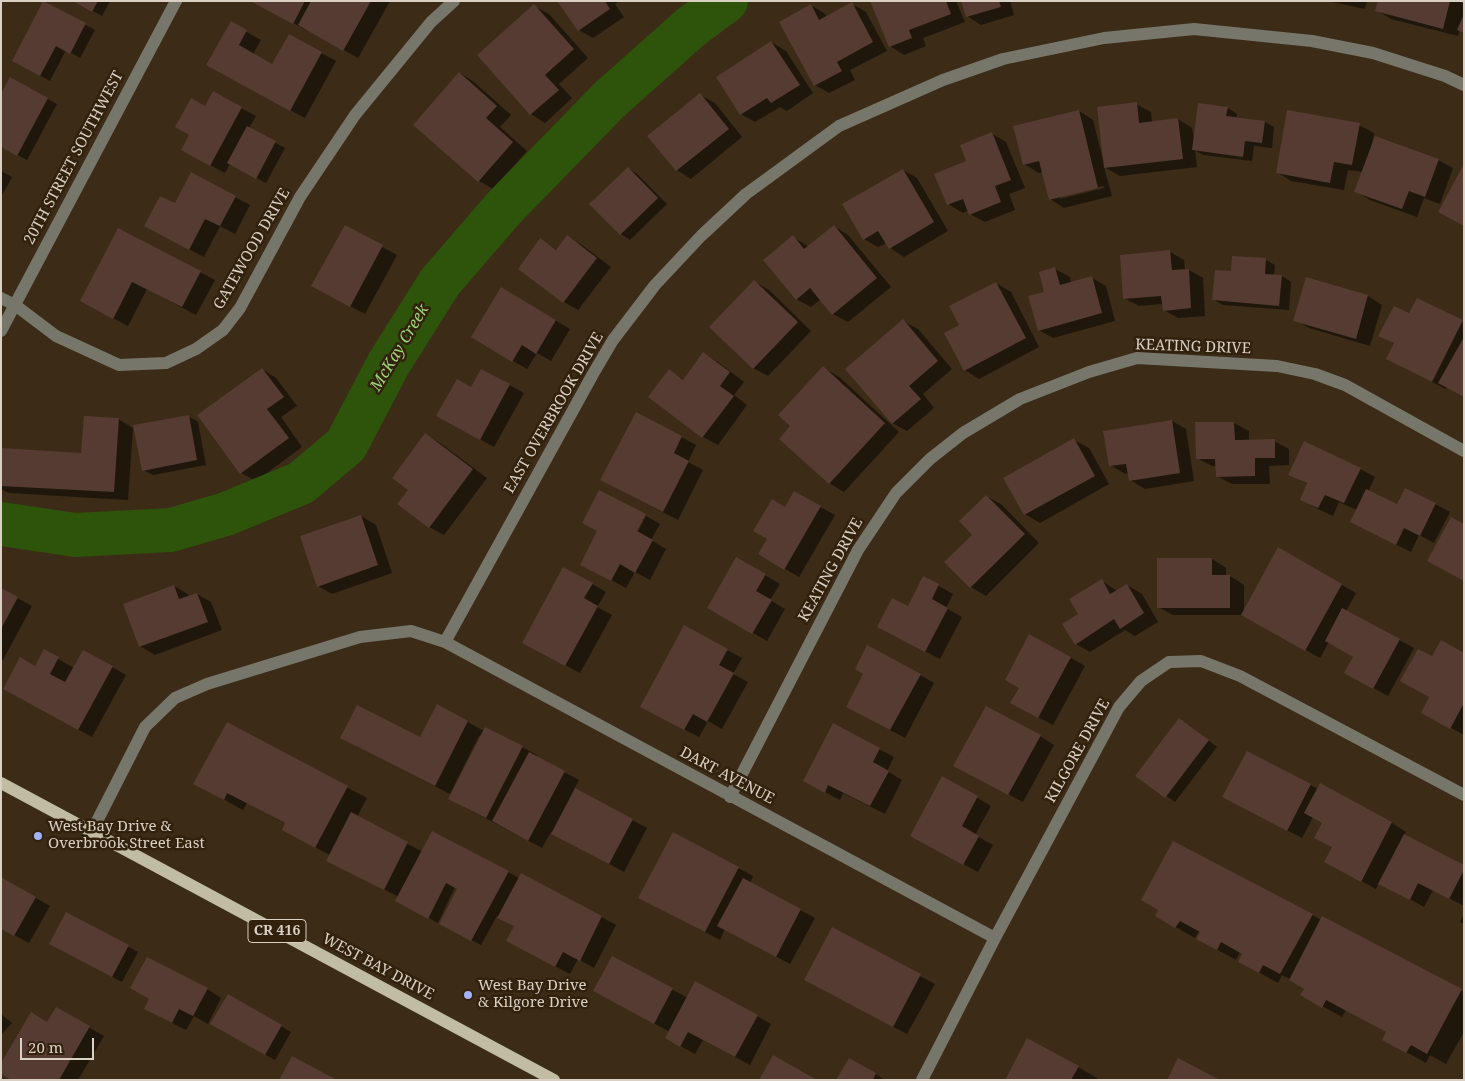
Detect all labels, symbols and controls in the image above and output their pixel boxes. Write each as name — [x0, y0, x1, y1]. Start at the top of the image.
street label: 20TH STREET SOUTHWEST — [21, 68, 127, 248]
street label: GATEWOOD DRIVE — [210, 185, 294, 313]
water label: McKay Creek — [367, 301, 433, 395]
street label: EAST OVERBROOK DRIVE — [501, 329, 607, 497]
street label: KEATING DRIVE — [1135, 336, 1251, 358]
street label: KEATING DRIVE — [795, 515, 867, 625]
street label: KILGORE DRIVE — [1042, 696, 1114, 806]
street label: DART AVENUE — [677, 744, 777, 808]
place label: West Bay Drive & Overbrook Street East — [48, 818, 205, 853]
marker: West Bay Drive & Overbrook Street East — [32, 830, 44, 842]
road number: CR 416 — [248, 919, 306, 942]
street label: WEST BAY DRIVE — [319, 930, 437, 1004]
place label: West Bay Drive & Kilgore Drive — [478, 977, 588, 1012]
marker: West Bay Drive & Kilgore Drive — [462, 989, 474, 1001]
scale bar — [22, 1028, 96, 1060]
text: 20 m — [28, 1037, 63, 1057]

